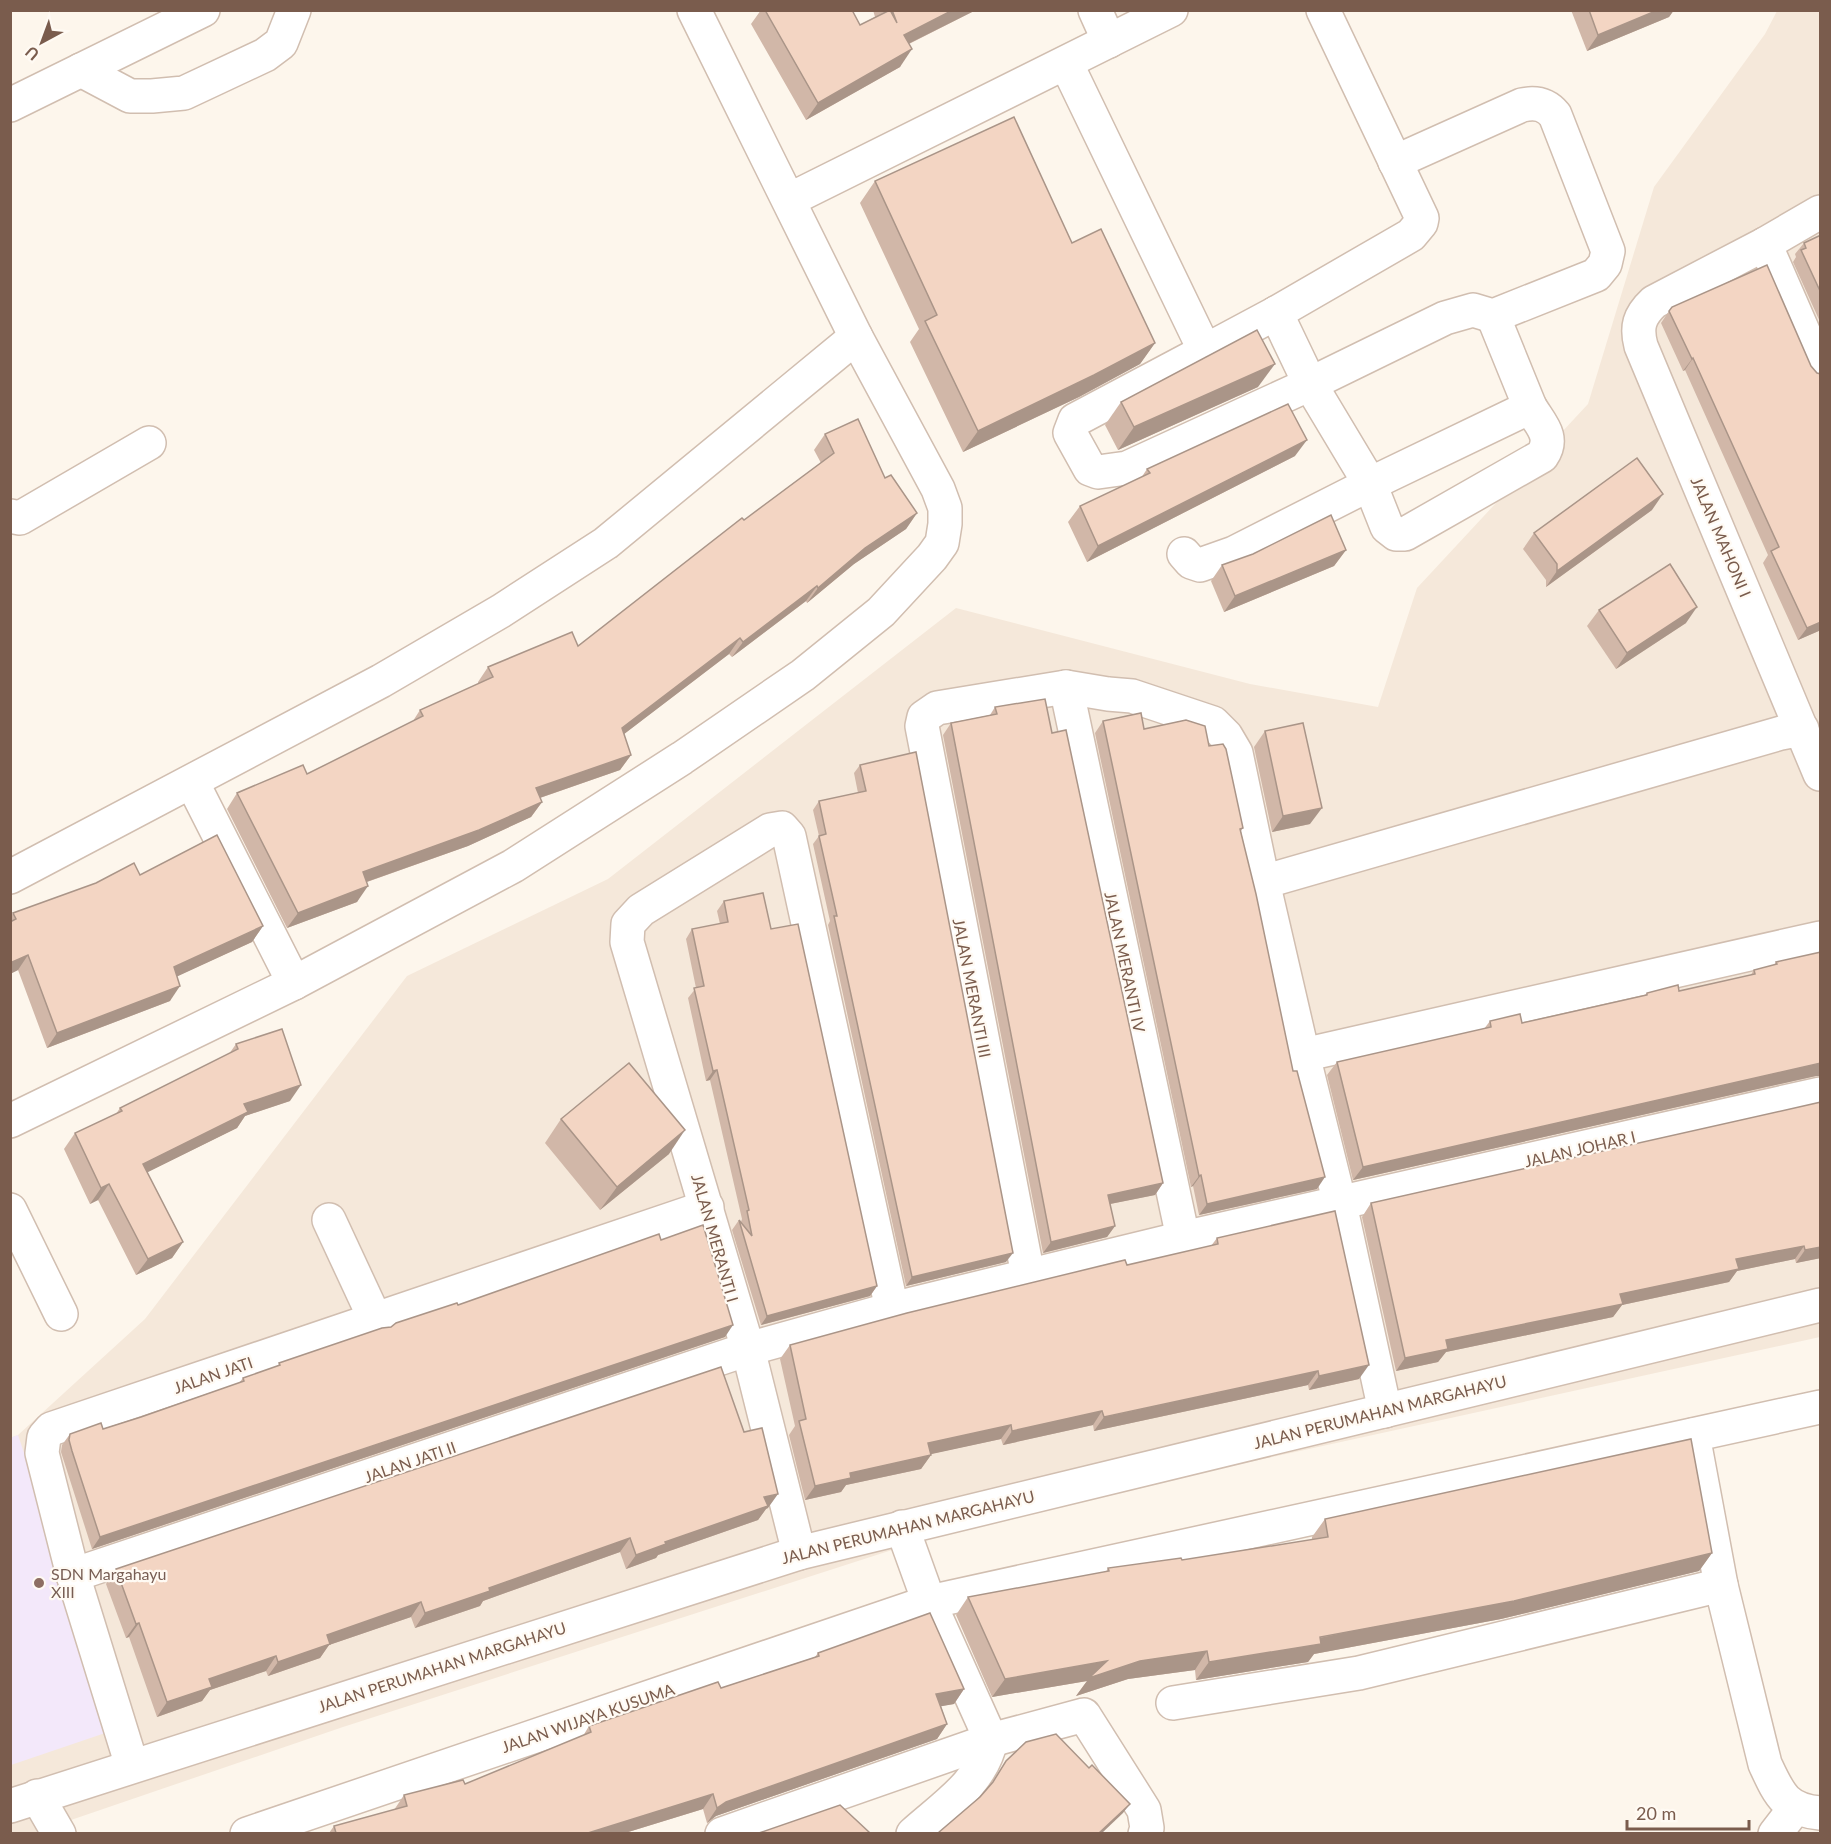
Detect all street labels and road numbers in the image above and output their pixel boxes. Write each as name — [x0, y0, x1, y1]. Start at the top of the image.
street label: JALAN MAHONI I — [1688, 474, 1755, 600]
street label: JALAN MERANTI IV — [1101, 890, 1150, 1034]
street label: JALAN MERANTI III — [950, 917, 995, 1059]
street label: JALAN JOHAR I — [1522, 1126, 1637, 1171]
street label: JALAN MERANTI I — [688, 1172, 743, 1304]
street label: JALAN JATI — [171, 1352, 255, 1397]
street label: JALAN PERUMAHAN MARGAHAYU — [1251, 1371, 1508, 1452]
street label: JALAN JATI II — [362, 1437, 458, 1486]
street label: JALAN PERUMAHAN MARGAHAYU — [779, 1486, 1036, 1567]
street label: JALAN PERUMAHAN MARGAHAYU — [315, 1617, 568, 1716]
street label: JALAN WIJAYA KUSUMA — [499, 1679, 677, 1756]

